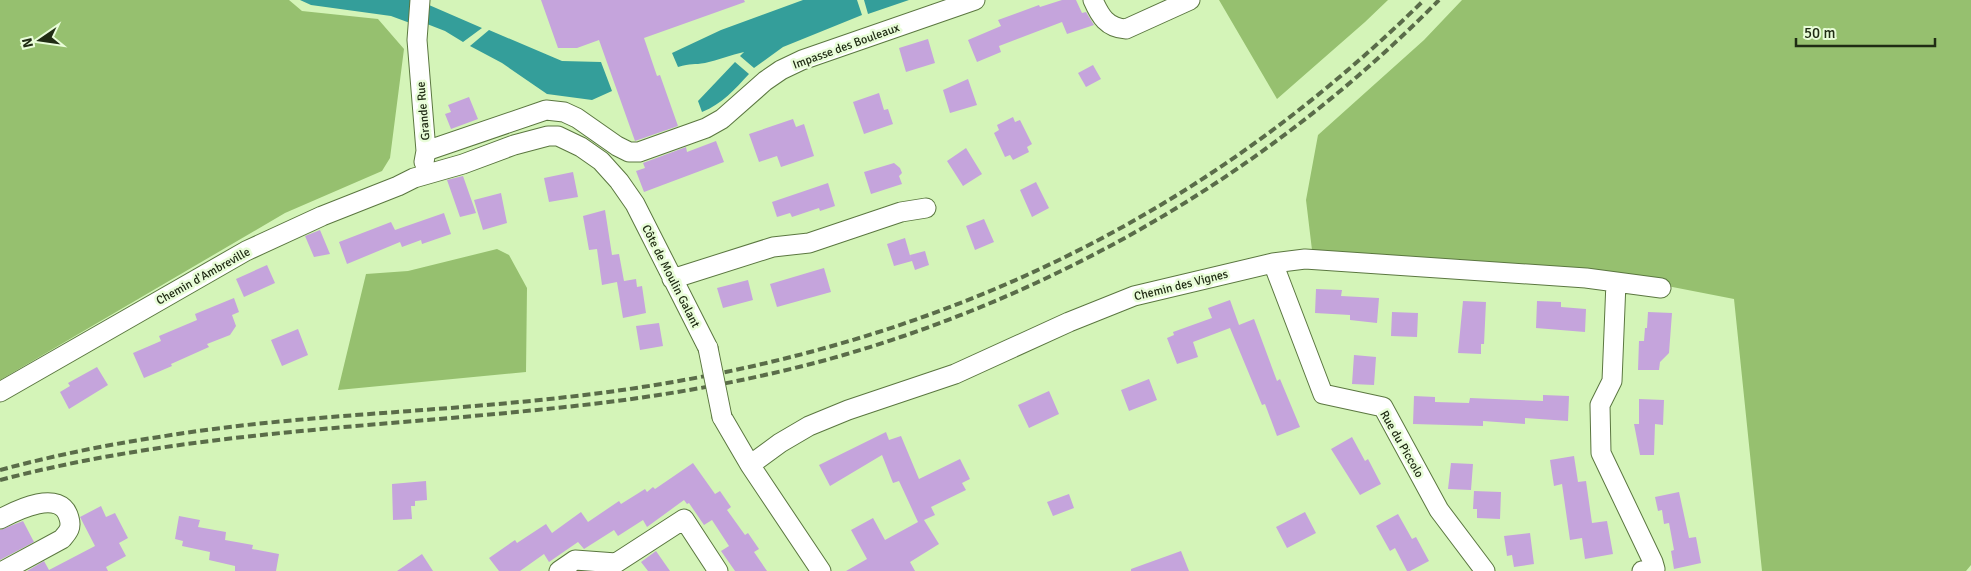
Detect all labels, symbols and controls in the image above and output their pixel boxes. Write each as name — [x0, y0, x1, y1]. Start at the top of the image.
north arrow — [15, 15, 65, 65]
scale bar — [1796, 15, 1935, 47]
street label: Impasse des Bouleaux — [791, 20, 902, 73]
text: 50 m — [1804, 24, 1835, 42]
text: N — [18, 36, 37, 49]
street label: Grande Rue — [413, 81, 434, 141]
street label: Côte de Moulin Galant — [638, 222, 703, 330]
street label: Chemin d'Ambreville — [154, 244, 253, 309]
street label: Chemin des Vignes — [1133, 267, 1230, 304]
street label: Rue du Piccolo — [1376, 408, 1427, 480]

